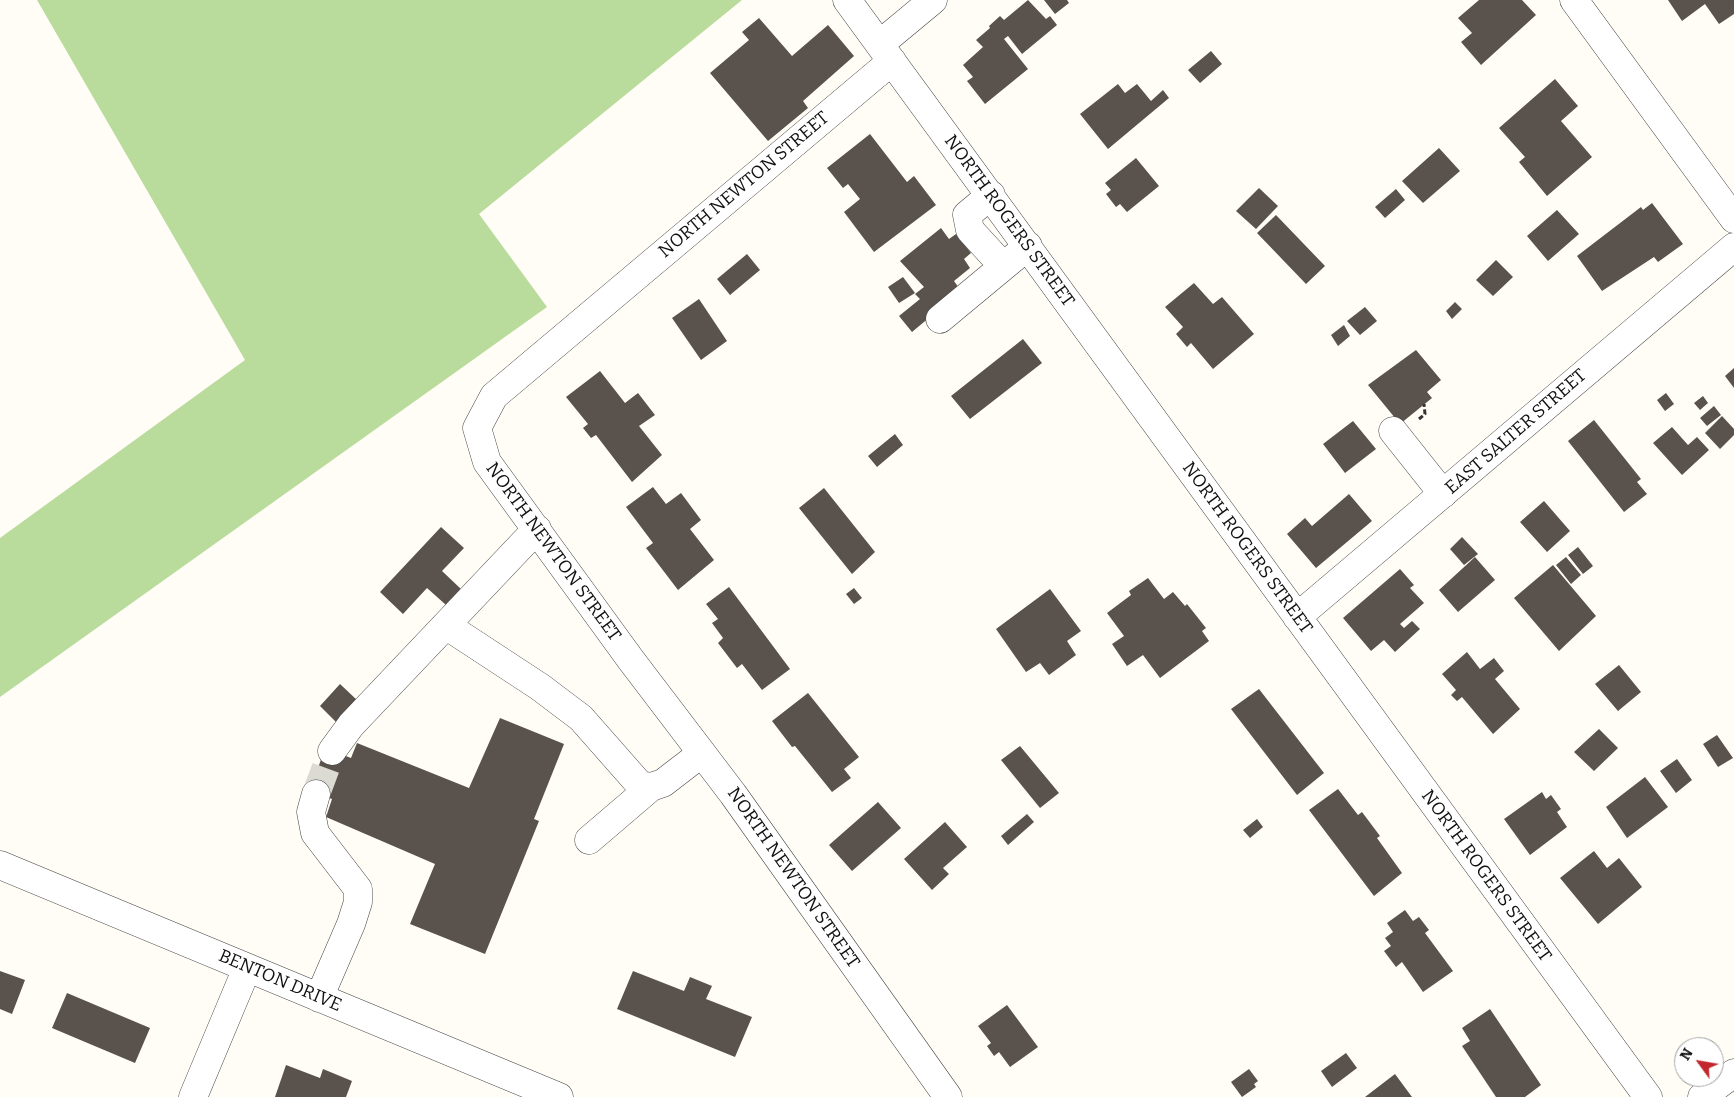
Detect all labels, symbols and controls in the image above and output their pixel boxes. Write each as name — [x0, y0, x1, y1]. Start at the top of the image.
street label: NORTH NEWTON STREET — [654, 107, 834, 263]
street label: NORTH ROGERS STREET — [939, 131, 1079, 311]
street label: EAST SALTER STREET — [1441, 365, 1591, 499]
street label: NORTH NEWTON STREET — [481, 458, 625, 646]
street label: NORTH ROGERS STREET — [1177, 458, 1317, 638]
street label: NORTH NEWTON STREET — [722, 783, 864, 973]
street label: NORTH ROGERS STREET — [1416, 786, 1556, 966]
street label: BENTON DRIVE — [215, 945, 345, 1017]
north arrow — [1674, 1037, 1724, 1087]
text: N — [1677, 1045, 1697, 1063]

